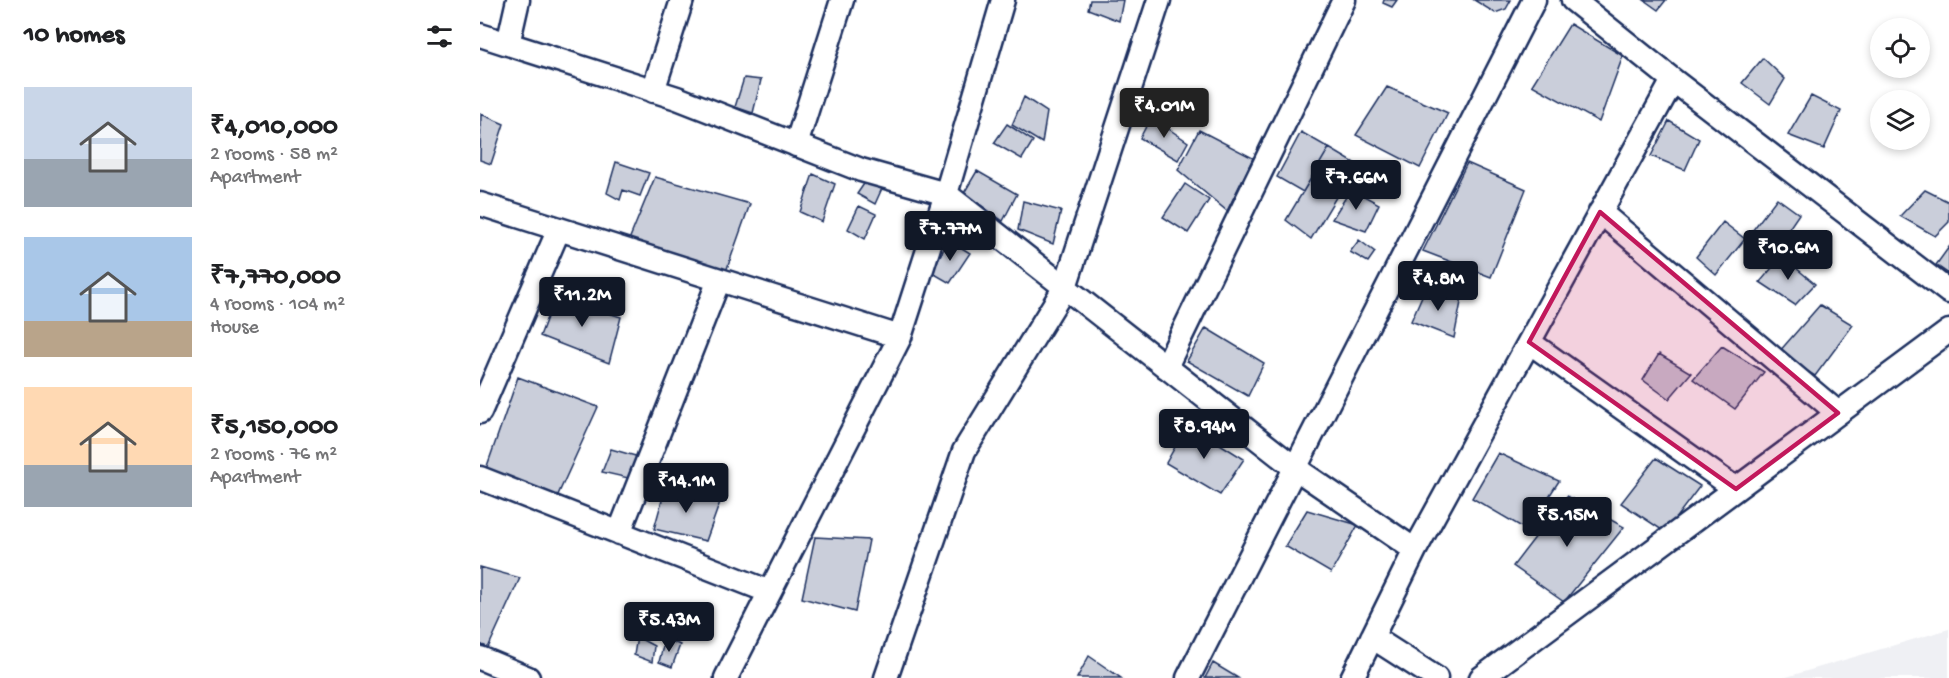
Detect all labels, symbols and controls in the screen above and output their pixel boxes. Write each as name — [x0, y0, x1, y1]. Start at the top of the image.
map controls — [1870, 18, 1930, 150]
button: locate — [1870, 18, 1930, 78]
icon: filters — [423, 20, 456, 53]
text: 10 homes — [24, 21, 124, 52]
pin: ₹4.01M — [1115, 88, 1213, 139]
button: layers — [1870, 90, 1930, 150]
text: ₹4.01M — [1134, 96, 1194, 119]
icon: home — [72, 111, 144, 183]
text: ₹4,010,000 — [210, 113, 338, 144]
text: 2 rooms · 58 m² — [210, 144, 338, 167]
pin: ₹7.66M — [1307, 160, 1405, 211]
text: Apartment — [210, 167, 300, 190]
text: ₹7.66M — [1325, 168, 1387, 191]
pin: ₹7.77M — [901, 211, 999, 262]
text: ₹7.77M — [919, 219, 981, 242]
pin: ₹10.6M — [1739, 230, 1837, 281]
text: ₹10.6M — [1757, 238, 1819, 261]
icon: home — [72, 261, 144, 333]
pin: ₹4.8M — [1396, 261, 1480, 312]
text: ₹7,770,000 — [210, 263, 341, 294]
text: ₹4.8M — [1412, 269, 1464, 292]
pin: ₹11.2M — [533, 277, 631, 328]
text: ₹11.2M — [553, 285, 611, 308]
text: 4 rooms · 104 m² — [210, 294, 345, 317]
text: House — [210, 317, 259, 340]
pin: ₹8.94M — [1155, 409, 1253, 460]
icon: home — [72, 411, 144, 483]
text: ₹5,150,000 — [210, 413, 338, 444]
text: ₹8.94M — [1173, 417, 1235, 440]
text: 2 rooms · 76 m² — [210, 444, 337, 467]
pin: ₹14.1M — [637, 463, 735, 514]
text: Apartment — [210, 467, 300, 490]
text: ₹14.1M — [657, 471, 715, 494]
pin: ₹5.15M — [1518, 497, 1616, 548]
text: ₹5.15M — [1537, 505, 1597, 528]
pin: ₹5.43M — [620, 602, 718, 653]
text: ₹5.43M — [638, 610, 700, 633]

